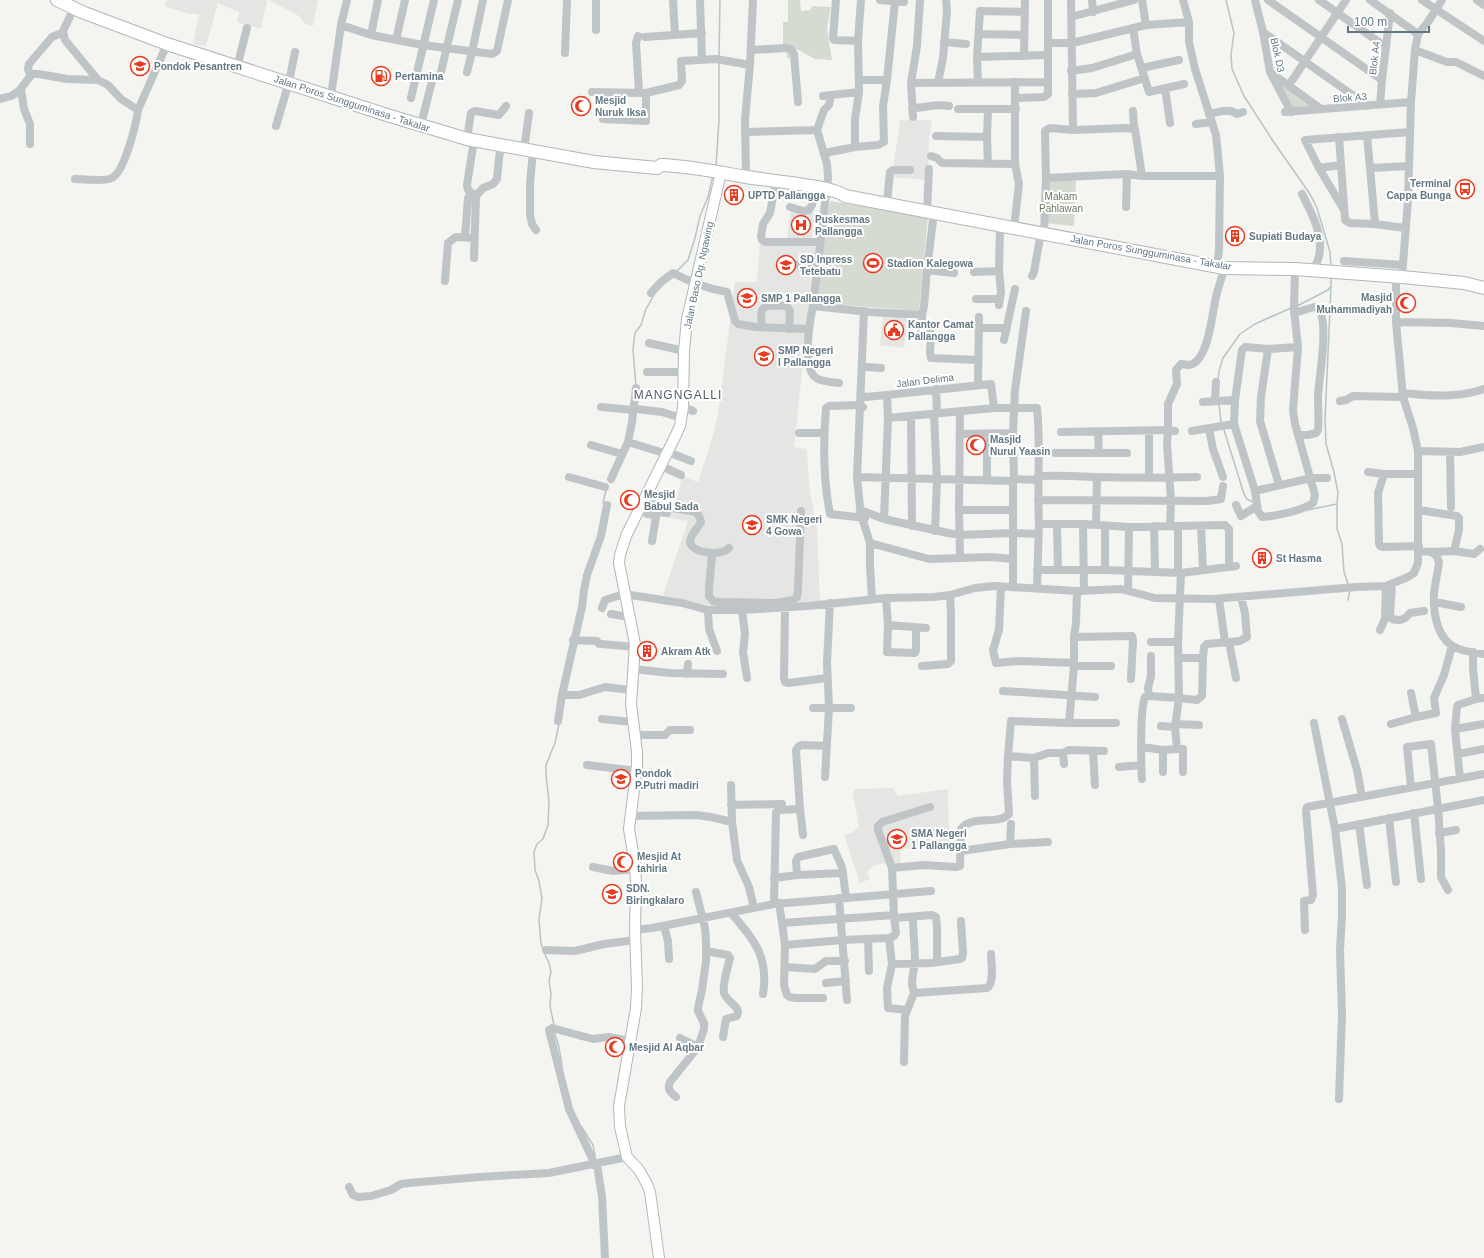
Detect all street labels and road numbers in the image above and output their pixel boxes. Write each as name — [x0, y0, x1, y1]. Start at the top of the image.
street label: Blok D3 — [1268, 37, 1287, 74]
street label: Blok A4 — [1367, 40, 1382, 76]
street label: Jalan Poros Sungguminasa - Takalar — [273, 73, 432, 134]
street label: Blok A3 — [1333, 91, 1368, 104]
street label: Jalan Baso Dg. Ngawing — [682, 220, 715, 330]
street label: Jalan Poros Sungguminasa - Takalar — [1070, 233, 1233, 272]
street label: Jalan Delima — [896, 371, 955, 389]

